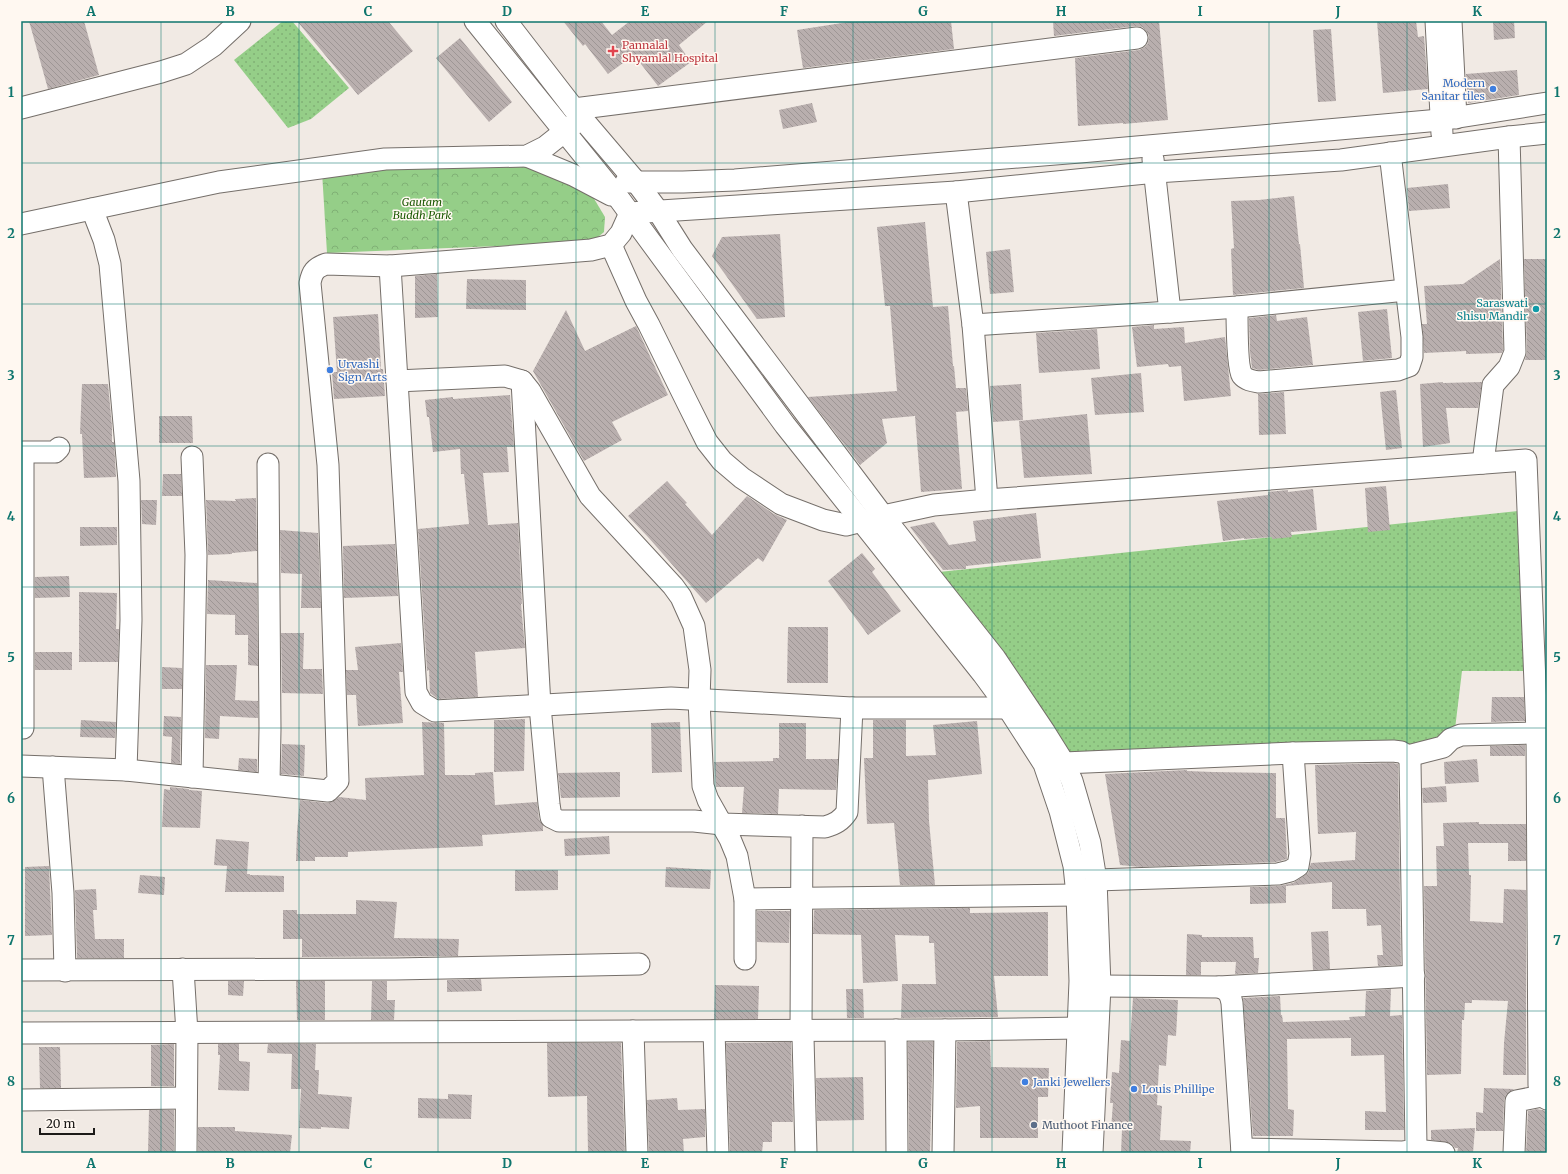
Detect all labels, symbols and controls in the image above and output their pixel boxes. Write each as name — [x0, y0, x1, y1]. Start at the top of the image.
text: A — [85, 3, 96, 20]
text: B — [225, 3, 235, 20]
text: C — [364, 3, 373, 20]
text: D — [502, 3, 512, 20]
text: E — [641, 3, 650, 20]
text: F — [780, 3, 788, 20]
text: G — [918, 3, 928, 20]
text: H — [1056, 3, 1067, 20]
text: I — [1197, 3, 1203, 20]
text: J — [1334, 3, 1341, 20]
text: K — [1472, 3, 1482, 20]
place label: Pannalal Shyamlal Hospital — [622, 38, 719, 65]
marker: Pannalal Shyamlal Hospital — [607, 45, 619, 57]
place label: Modern Sanitar tiles — [1421, 76, 1486, 103]
text: 1 — [8, 84, 14, 101]
marker: Modern Sanitar tiles — [1488, 84, 1498, 94]
text: 1 — [1554, 84, 1560, 101]
park label: Gautam Buddh Park — [393, 195, 451, 222]
text: 2 — [7, 225, 15, 242]
text: 2 — [1553, 225, 1561, 242]
place label: Saraswati Shisu Mandir — [1457, 296, 1528, 323]
marker: Saraswati Shisu Mandir — [1531, 304, 1541, 314]
place label: Urvashi Sign Arts — [338, 357, 387, 384]
marker: Urvashi Sign Arts — [325, 365, 335, 375]
text: 3 — [7, 367, 15, 384]
text: 3 — [1553, 367, 1561, 384]
text: 4 — [7, 508, 16, 525]
text: 4 — [1553, 508, 1562, 525]
text: 5 — [7, 649, 15, 666]
text: 5 — [1553, 649, 1561, 666]
text: 6 — [7, 790, 15, 807]
text: 6 — [1553, 790, 1561, 807]
text: 7 — [7, 932, 15, 949]
text: 7 — [1553, 932, 1561, 949]
text: 8 — [7, 1073, 15, 1090]
text: 8 — [1553, 1073, 1561, 1090]
place label: Janki Jewellers — [1032, 1075, 1110, 1089]
marker: Janki Jewellers — [1020, 1077, 1030, 1087]
place label: Louis Phillipe — [1142, 1082, 1215, 1096]
marker: Louis Phillipe — [1129, 1084, 1139, 1094]
scale bar — [40, 1110, 94, 1136]
text: 20 m — [46, 1116, 75, 1131]
place label: Muthoot Finance — [1042, 1118, 1133, 1132]
marker: Muthoot Finance — [1029, 1120, 1039, 1130]
text: A — [85, 1155, 96, 1172]
text: B — [225, 1155, 235, 1172]
text: C — [364, 1155, 373, 1172]
text: D — [502, 1155, 512, 1172]
text: E — [641, 1155, 650, 1172]
text: F — [780, 1155, 788, 1172]
text: G — [918, 1155, 928, 1172]
text: H — [1056, 1155, 1067, 1172]
text: I — [1197, 1155, 1203, 1172]
text: J — [1334, 1155, 1341, 1172]
text: K — [1472, 1155, 1482, 1172]

